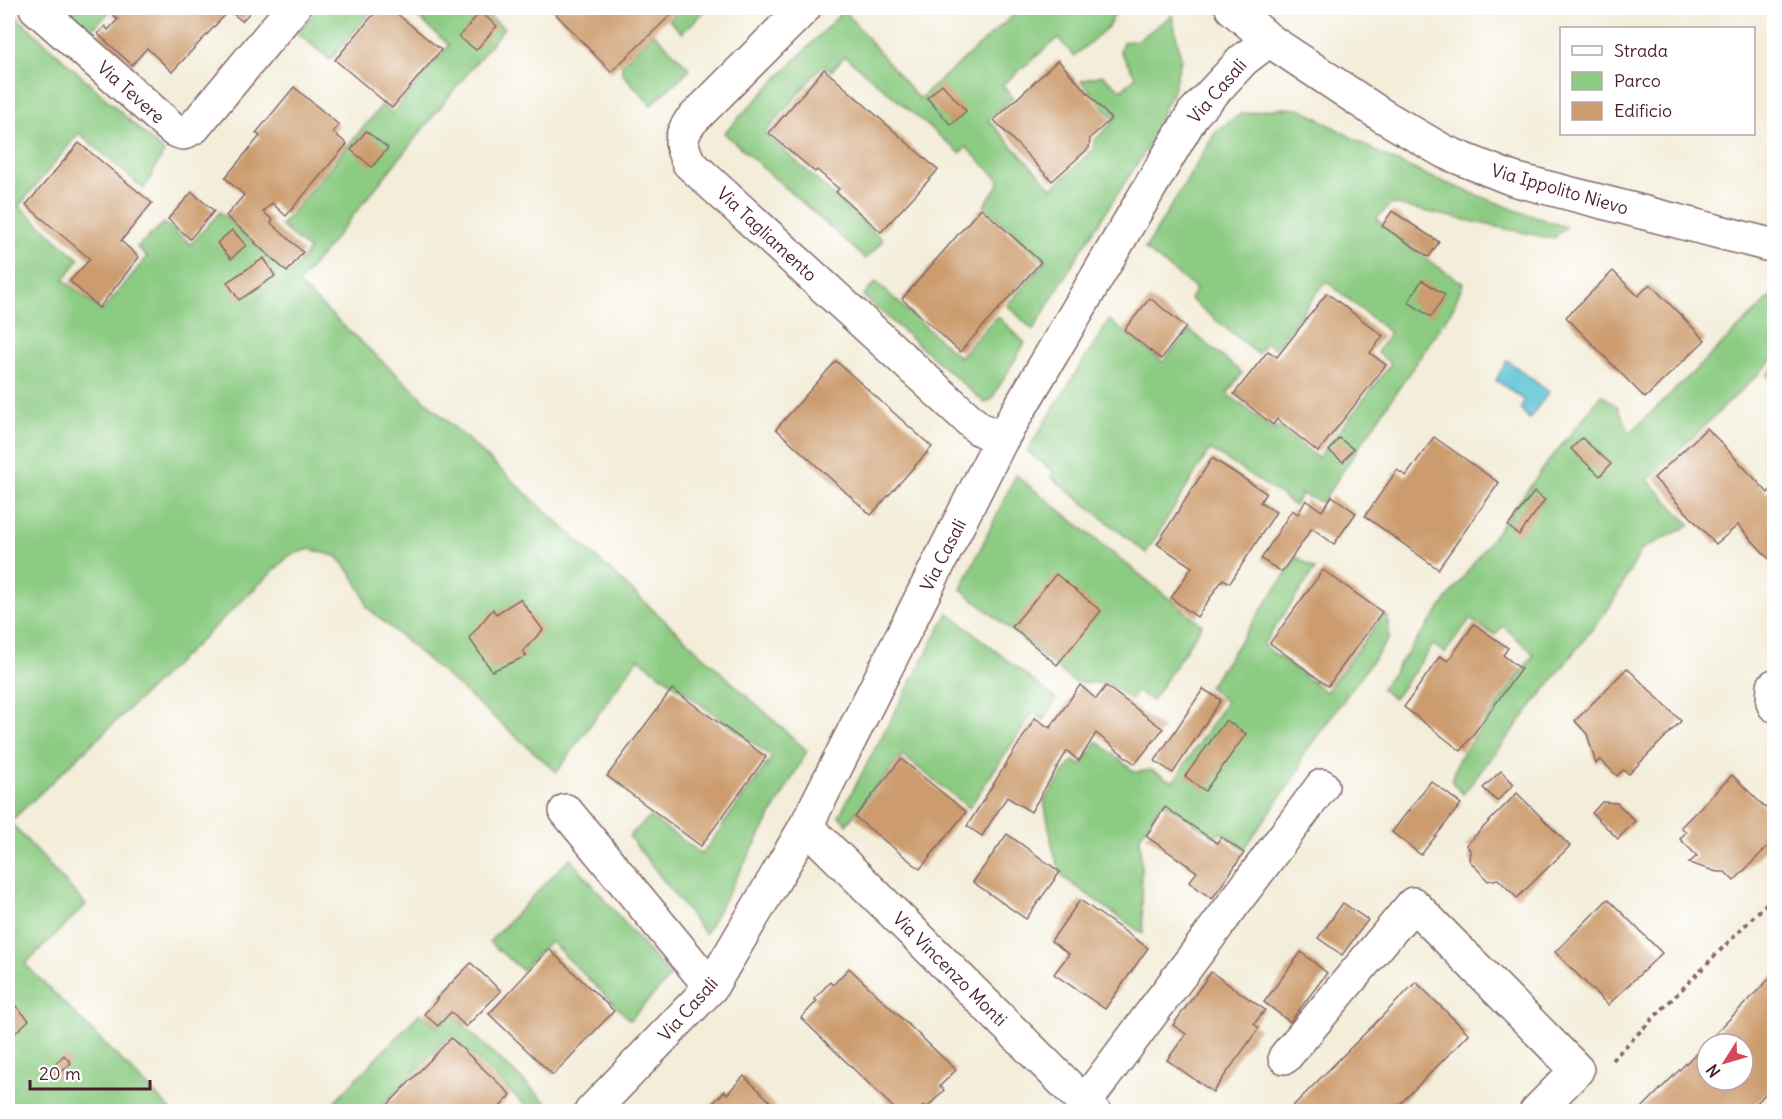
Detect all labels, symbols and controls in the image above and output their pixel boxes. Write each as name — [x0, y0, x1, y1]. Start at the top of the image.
legend — [1560, 27, 1755, 135]
text: Strada — [1614, 39, 1668, 62]
street label: Via Casali — [1183, 54, 1251, 128]
street label: Via Tevere — [93, 56, 169, 128]
text: Parco — [1614, 69, 1661, 92]
text: Edificio — [1614, 99, 1672, 122]
street label: Via Ippolito Nievo — [1489, 158, 1631, 220]
street label: Via Tagliamento — [712, 182, 822, 286]
street label: Via Casali — [915, 515, 971, 595]
street label: Via Vincenzo Monti — [888, 907, 1012, 1031]
street label: Via Casali — [653, 972, 723, 1046]
north arrow — [1695, 1032, 1755, 1092]
scale bar — [30, 1053, 150, 1091]
text: N — [1702, 1061, 1724, 1081]
text: 20 m — [39, 1062, 81, 1085]

